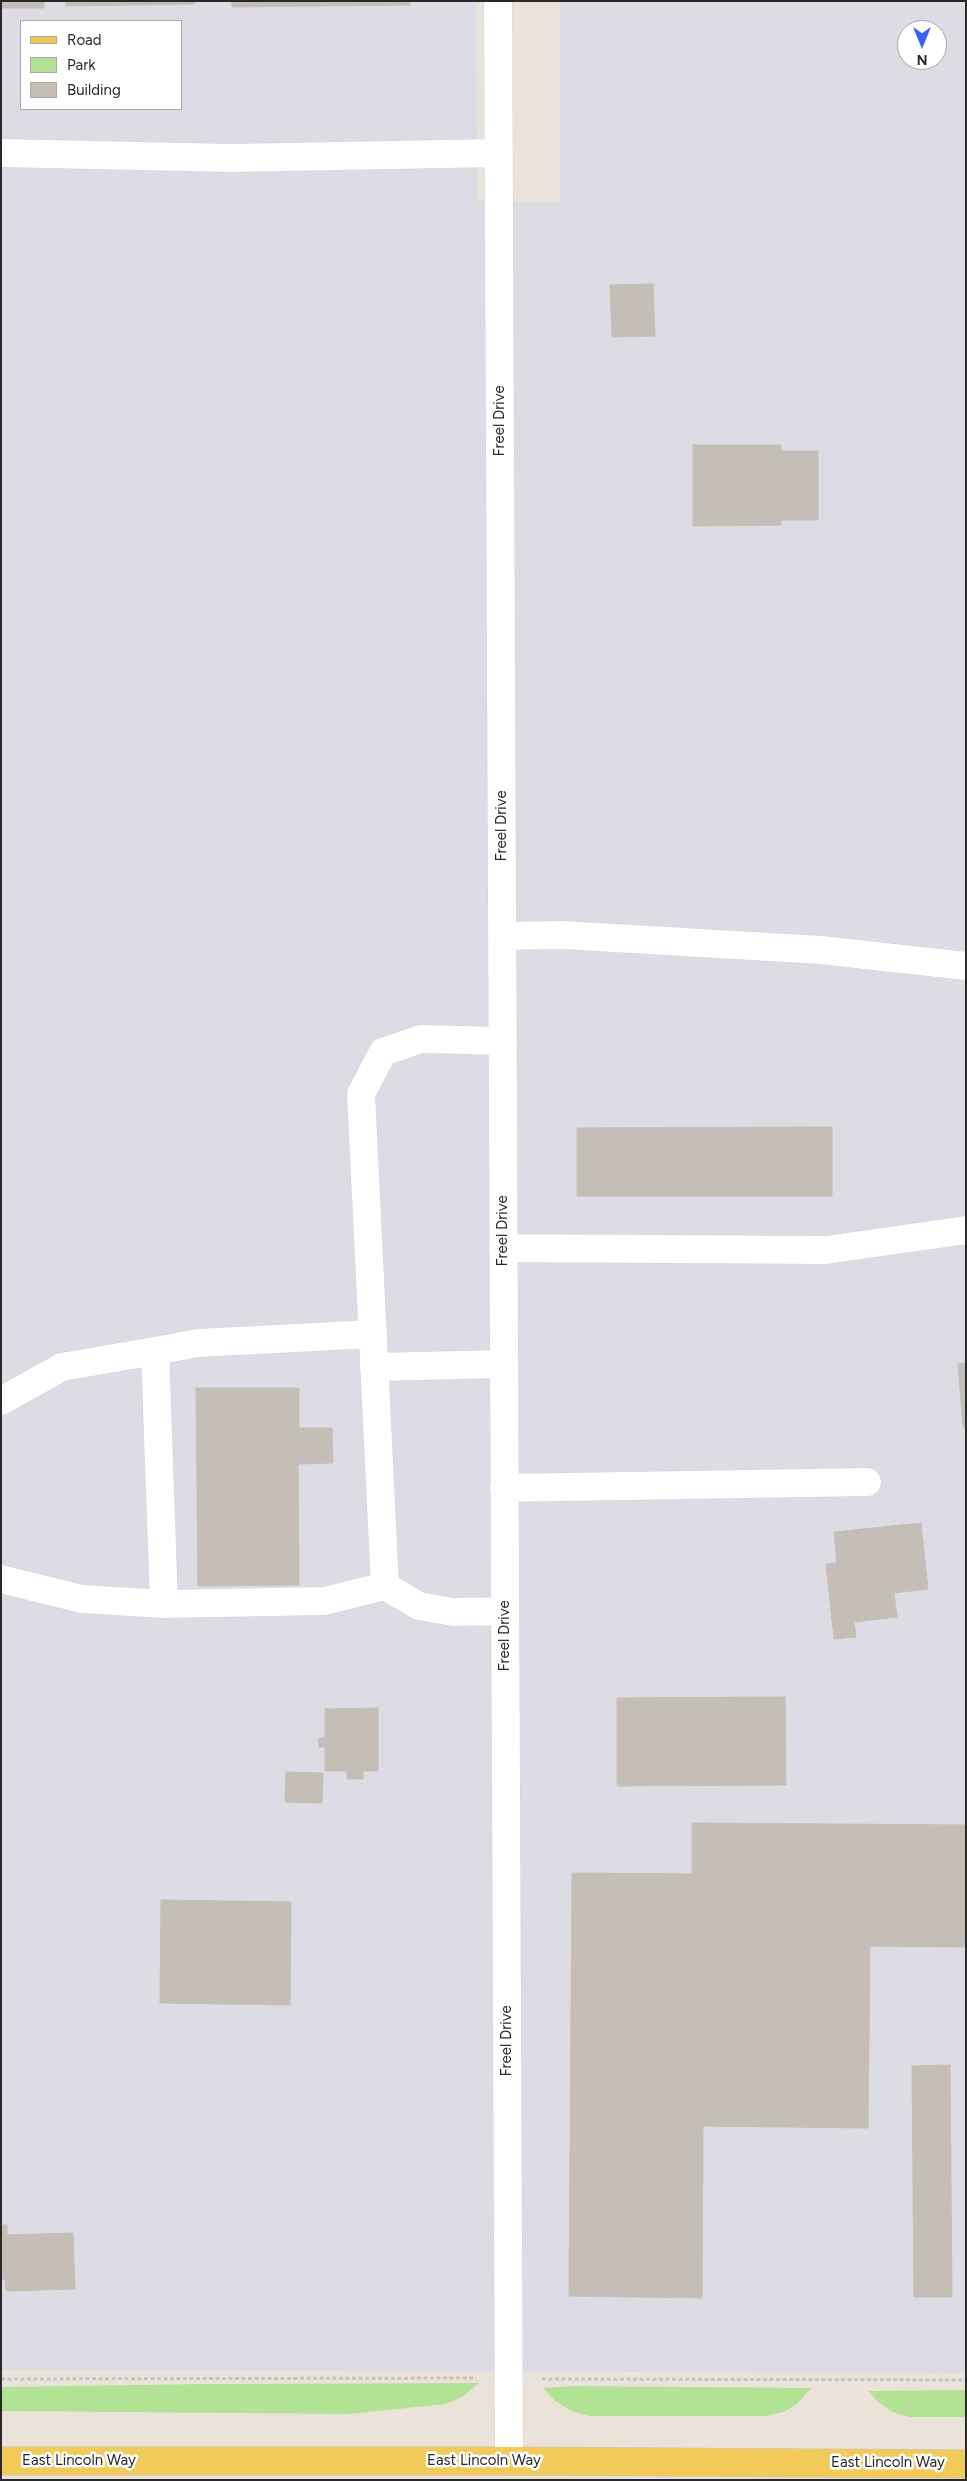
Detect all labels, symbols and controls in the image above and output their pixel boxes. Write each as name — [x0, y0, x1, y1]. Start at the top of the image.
legend — [20, 20, 182, 110]
north arrow — [897, 20, 947, 70]
text: Road — [67, 31, 102, 49]
text: N — [917, 51, 927, 68]
text: Park — [67, 56, 96, 74]
text: Building — [67, 81, 121, 99]
street label: Freel Drive — [491, 385, 509, 457]
street label: Freel Drive — [493, 790, 511, 862]
street label: Freel Drive — [494, 1195, 512, 1267]
street label: Freel Drive — [496, 1600, 514, 1672]
street label: Freel Drive — [498, 2005, 516, 2077]
street label: East Lincoln Way — [22, 2452, 136, 2470]
street label: East Lincoln Way — [427, 2452, 541, 2470]
street label: East Lincoln Way — [831, 2454, 945, 2472]

